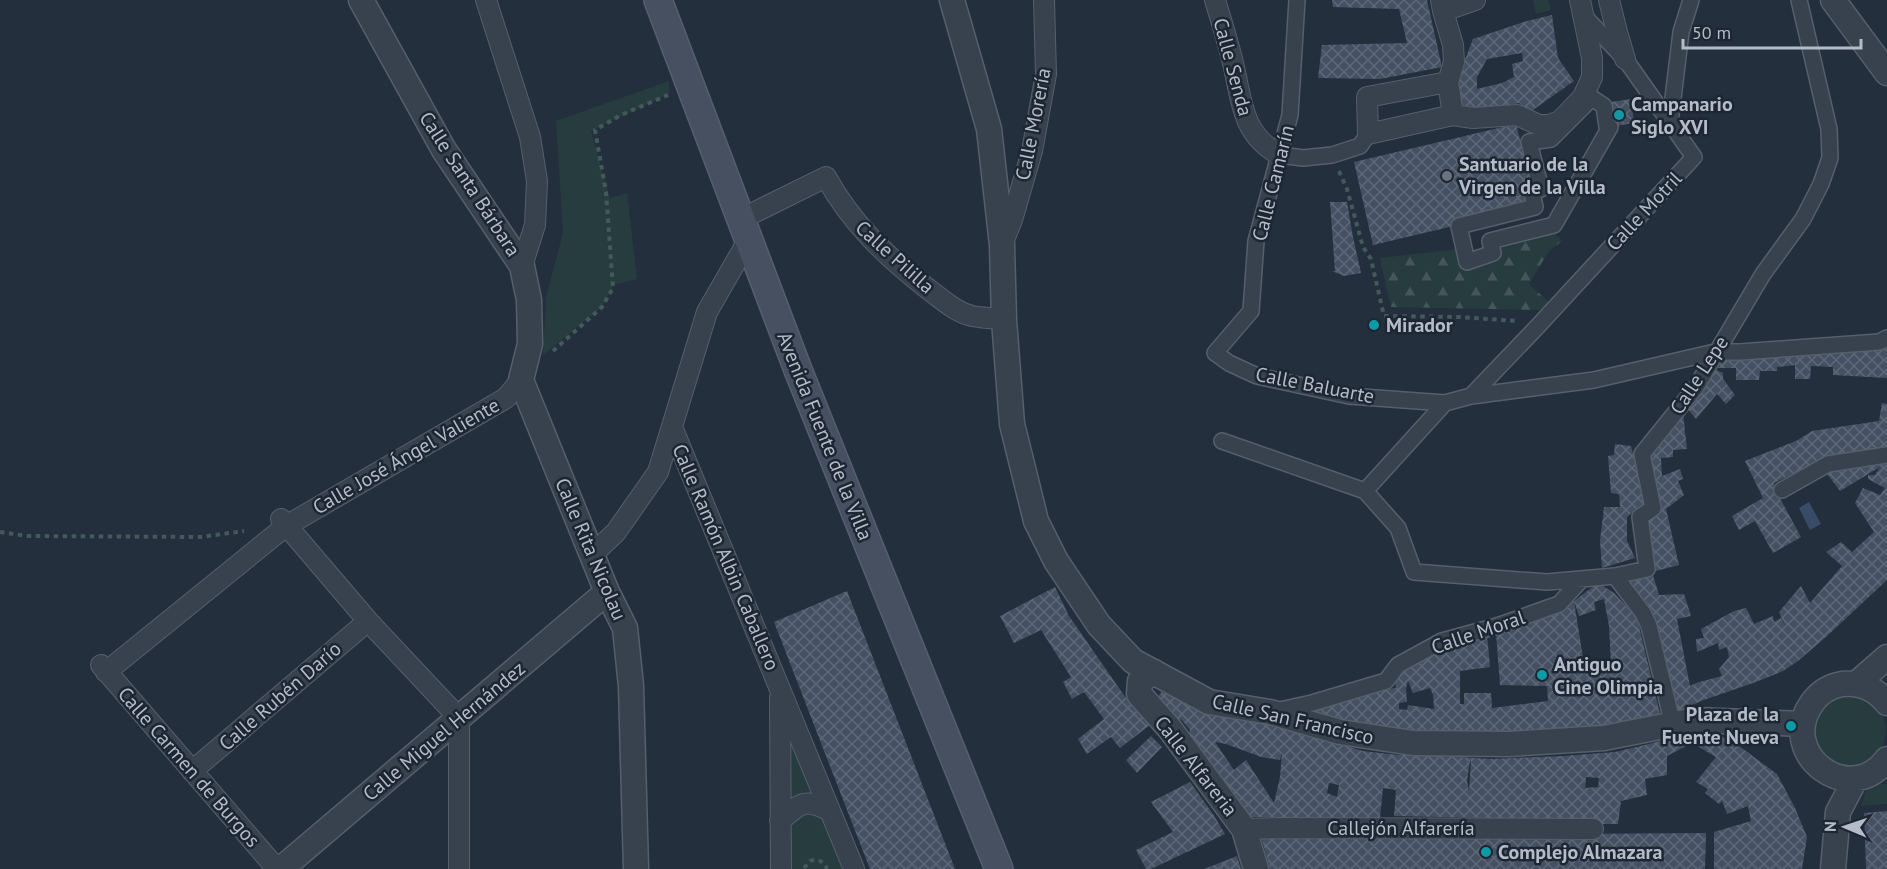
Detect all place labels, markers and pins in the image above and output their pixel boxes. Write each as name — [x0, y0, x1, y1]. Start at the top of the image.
place label: Campanario Siglo XVI — [1631, 91, 1733, 140]
marker: Campanario Siglo XVI — [1612, 108, 1626, 122]
place label: Santuario de la Virgen de la Villa — [1458, 151, 1606, 200]
marker: Santuario de la Virgen de la Villa — [1440, 169, 1454, 183]
place label: Mirador — [1386, 312, 1453, 338]
marker: Mirador — [1367, 318, 1381, 332]
place label: Antiguo Cine Olimpia — [1554, 651, 1663, 700]
marker: Antiguo Cine Olimpia — [1535, 668, 1549, 682]
place label: Plaza de la Fuente Nueva — [1662, 701, 1779, 750]
marker: Plaza de la Fuente Nueva — [1784, 719, 1798, 733]
place label: Complejo Almazara — [1498, 839, 1663, 865]
marker: Complejo Almazara — [1479, 845, 1493, 859]

